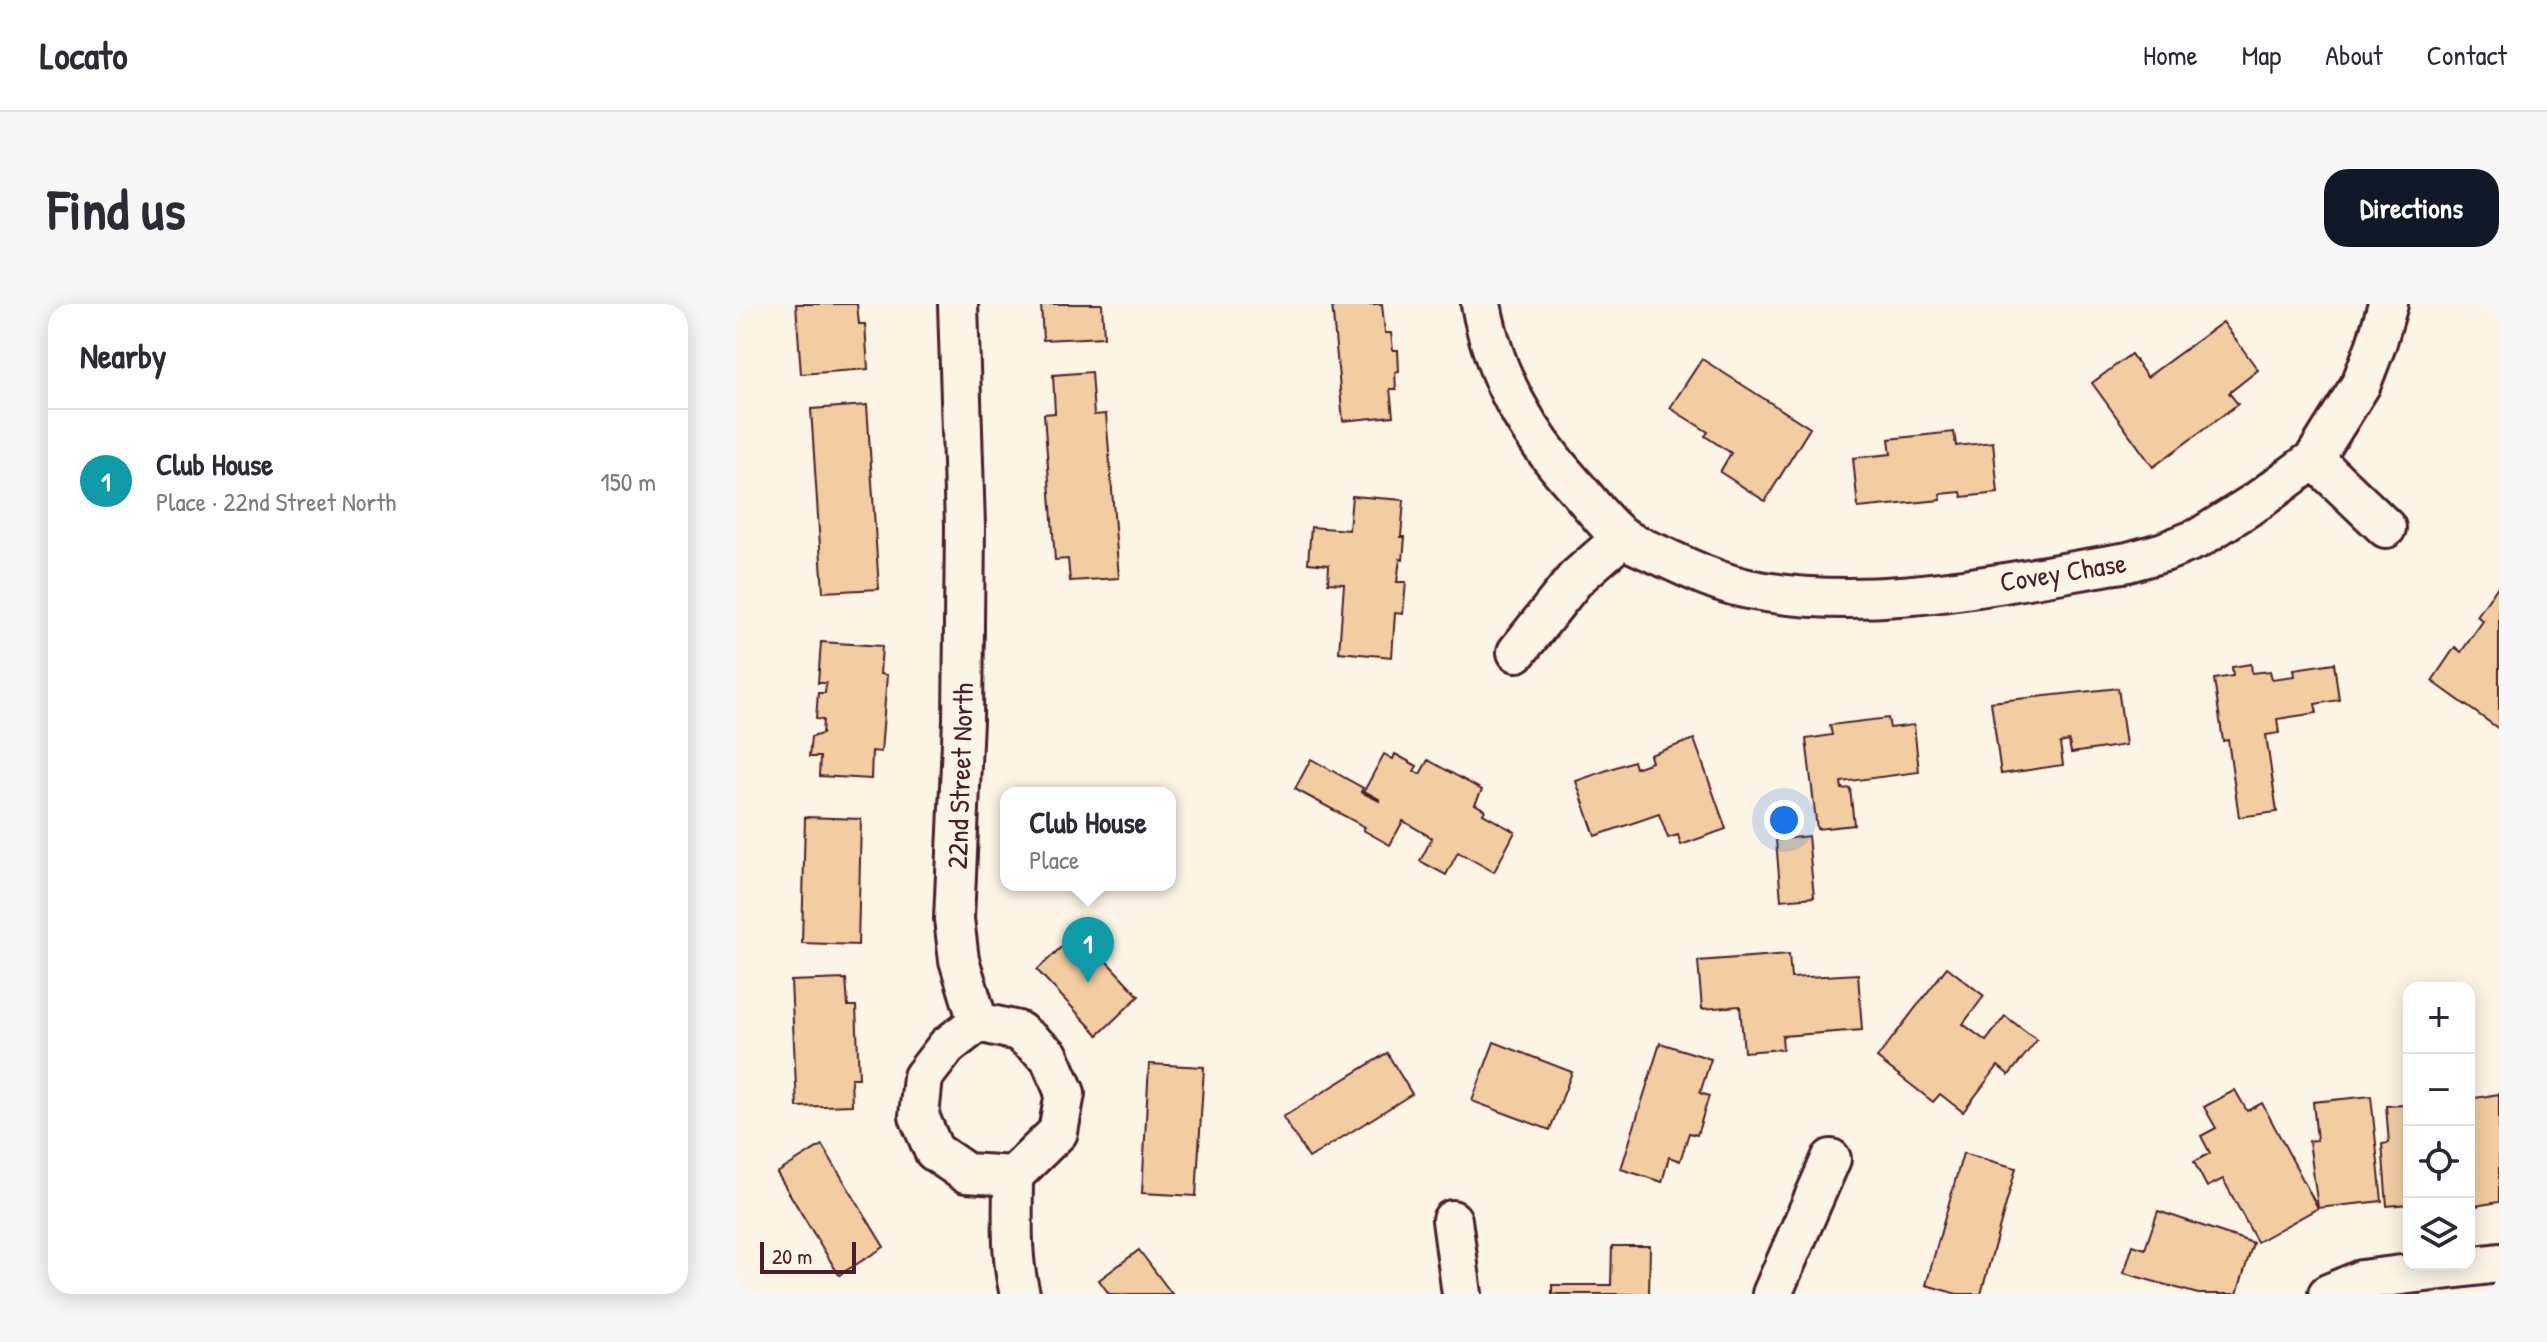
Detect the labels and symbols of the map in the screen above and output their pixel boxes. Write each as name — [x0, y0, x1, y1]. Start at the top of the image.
street label: Covey Chase — [1997, 543, 2129, 601]
street label: 22nd Street North — [938, 682, 982, 870]
your location — [1764, 800, 1804, 840]
pin: 1 — [1062, 917, 1114, 983]
scale bar — [760, 1238, 856, 1274]

